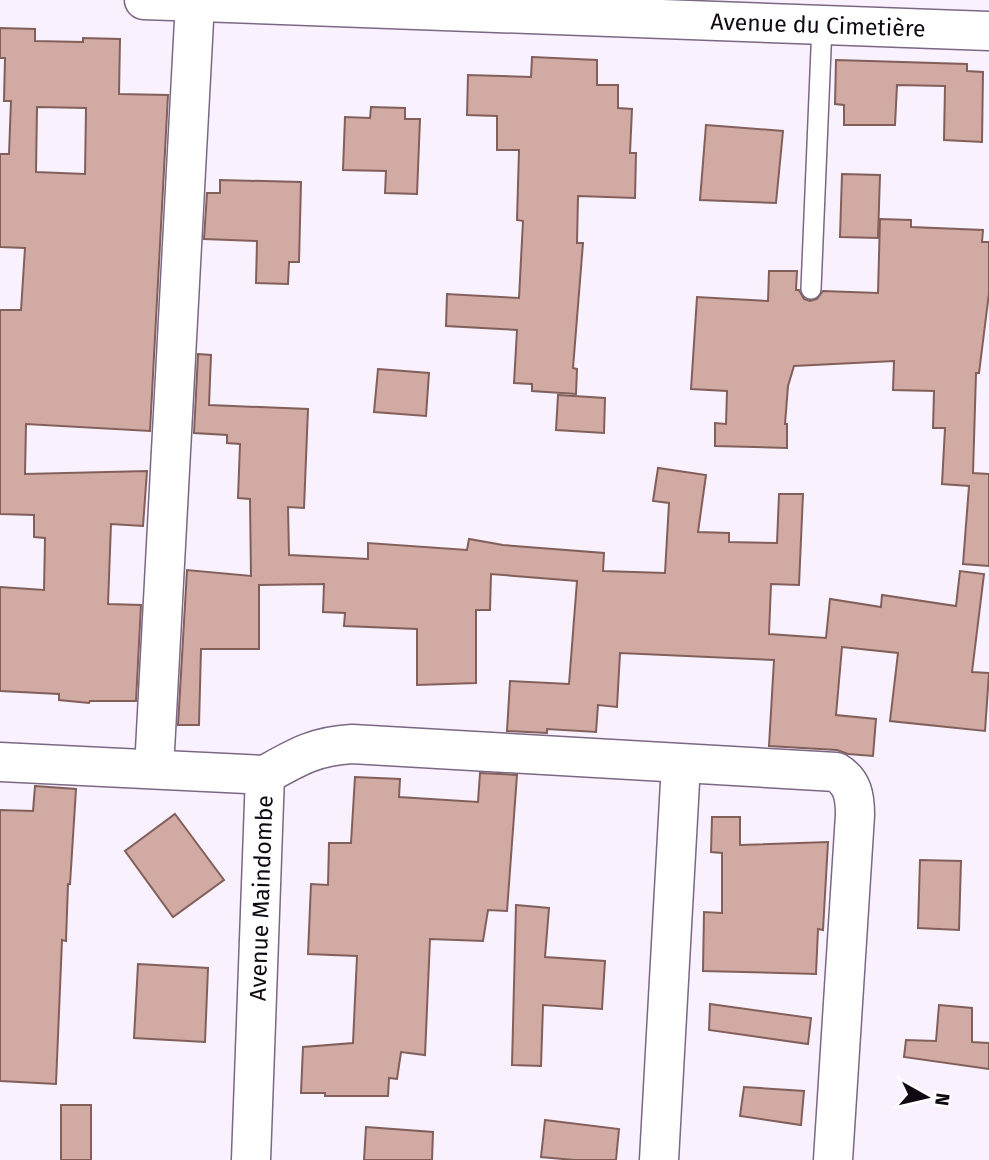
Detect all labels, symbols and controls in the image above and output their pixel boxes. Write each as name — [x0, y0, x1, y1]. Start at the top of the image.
street label: Avenue du Cimetière — [710, 7, 926, 43]
street label: Avenue Maindombe — [243, 795, 279, 1001]
north arrow — [891, 1062, 961, 1132]
text: N — [930, 1091, 955, 1107]

